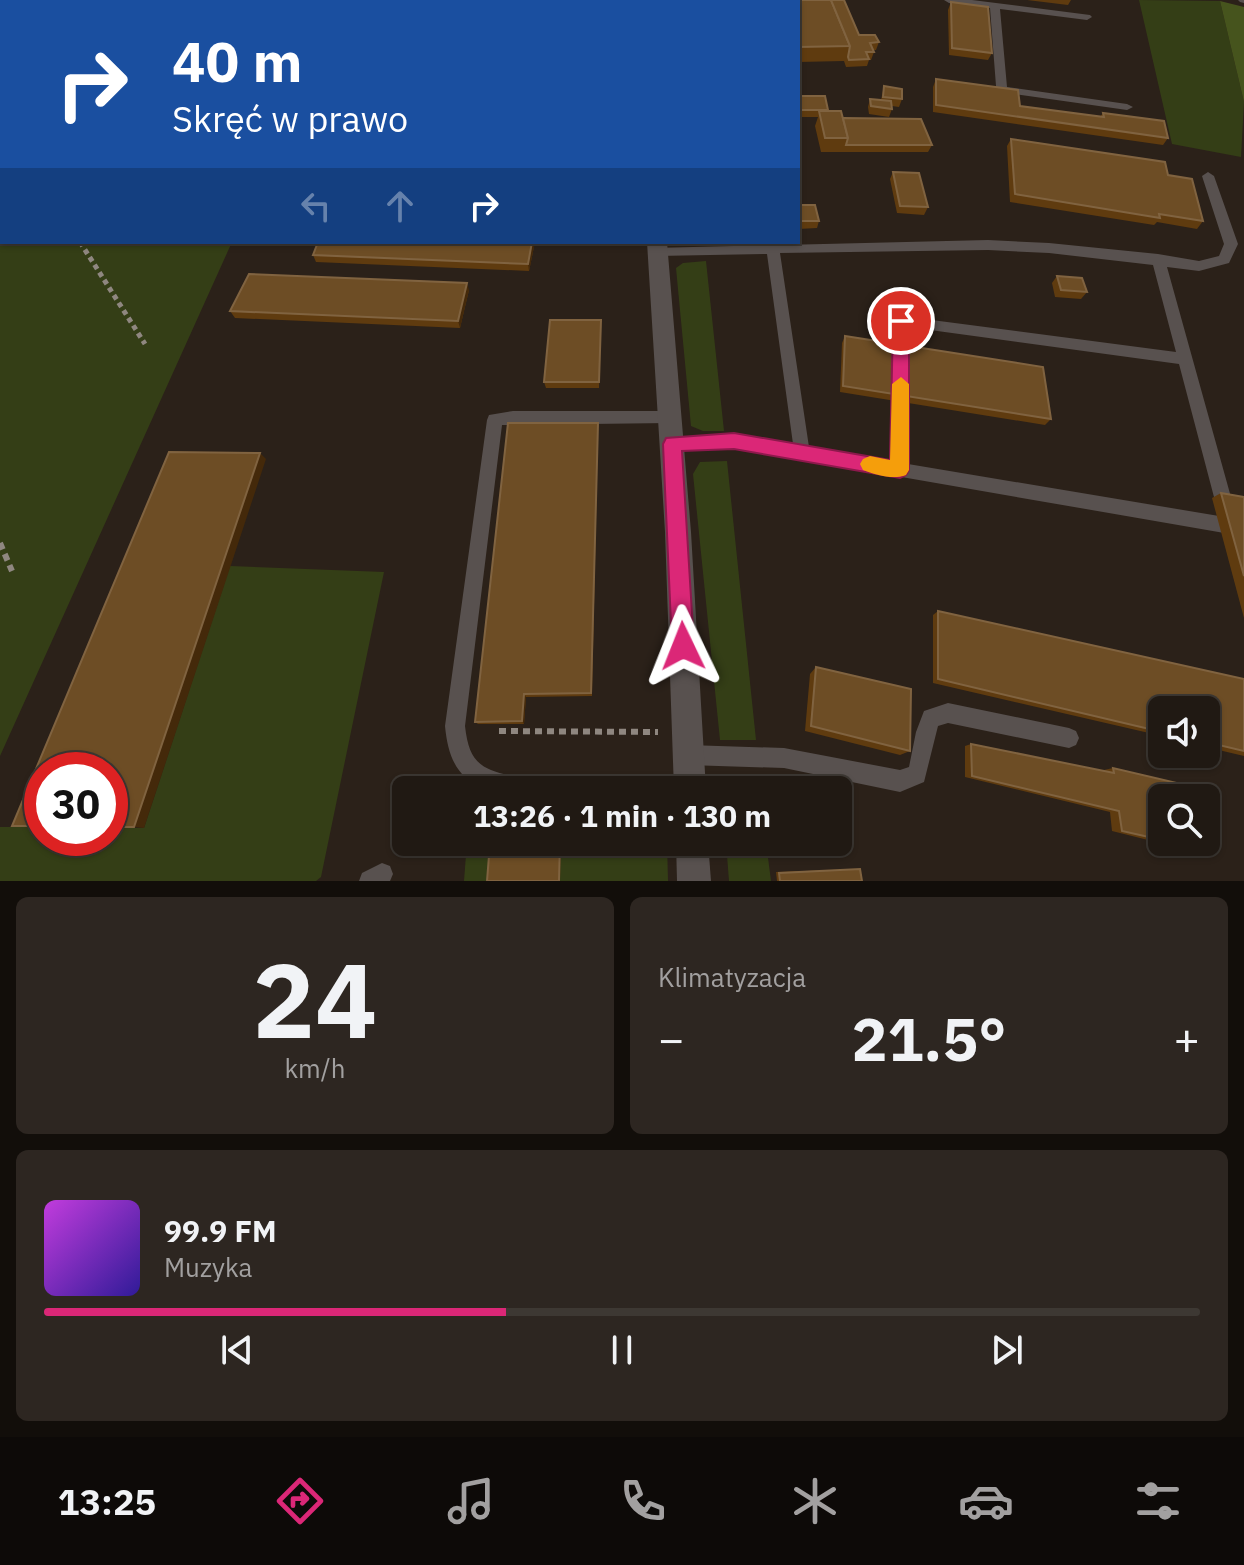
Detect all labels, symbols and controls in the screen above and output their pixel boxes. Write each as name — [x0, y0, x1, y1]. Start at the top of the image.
text: 40 m — [172, 25, 302, 97]
icon: right — [40, 32, 144, 136]
text: Skręć w prawo — [172, 95, 408, 142]
icon: left — [294, 184, 338, 228]
icon: ahead — [378, 184, 422, 228]
icon: right — [462, 184, 506, 228]
pin — [867, 287, 935, 355]
icon: arrive — [879, 299, 923, 343]
position arrow — [641, 604, 725, 688]
map controls — [1148, 696, 1220, 856]
button: sound — [1148, 696, 1220, 768]
speed limit sign: 30 — [24, 752, 128, 856]
button: search — [1148, 784, 1220, 856]
text: 13:26 · 1 min · 130 m — [473, 796, 771, 835]
text: 24 — [253, 931, 377, 1067]
text: Klimatyzacja — [658, 960, 806, 994]
text: 21.5° — [852, 999, 1006, 1078]
text: − — [658, 1010, 684, 1067]
text: + — [1174, 1010, 1200, 1067]
text: km/h — [284, 1051, 346, 1085]
text: 99.9 FM — [164, 1211, 277, 1250]
text: Muzyka — [164, 1250, 252, 1284]
icon: previous — [215, 1328, 259, 1372]
icon: pause — [600, 1328, 644, 1372]
icon: next — [985, 1328, 1029, 1372]
icon: directions — [272, 1473, 328, 1529]
icon: music — [443, 1473, 499, 1529]
icon: phone — [615, 1473, 671, 1529]
icon: climate — [787, 1473, 843, 1529]
icon: car — [958, 1473, 1014, 1529]
icon: filters — [1130, 1473, 1186, 1529]
text: 13:25 — [58, 1478, 156, 1525]

